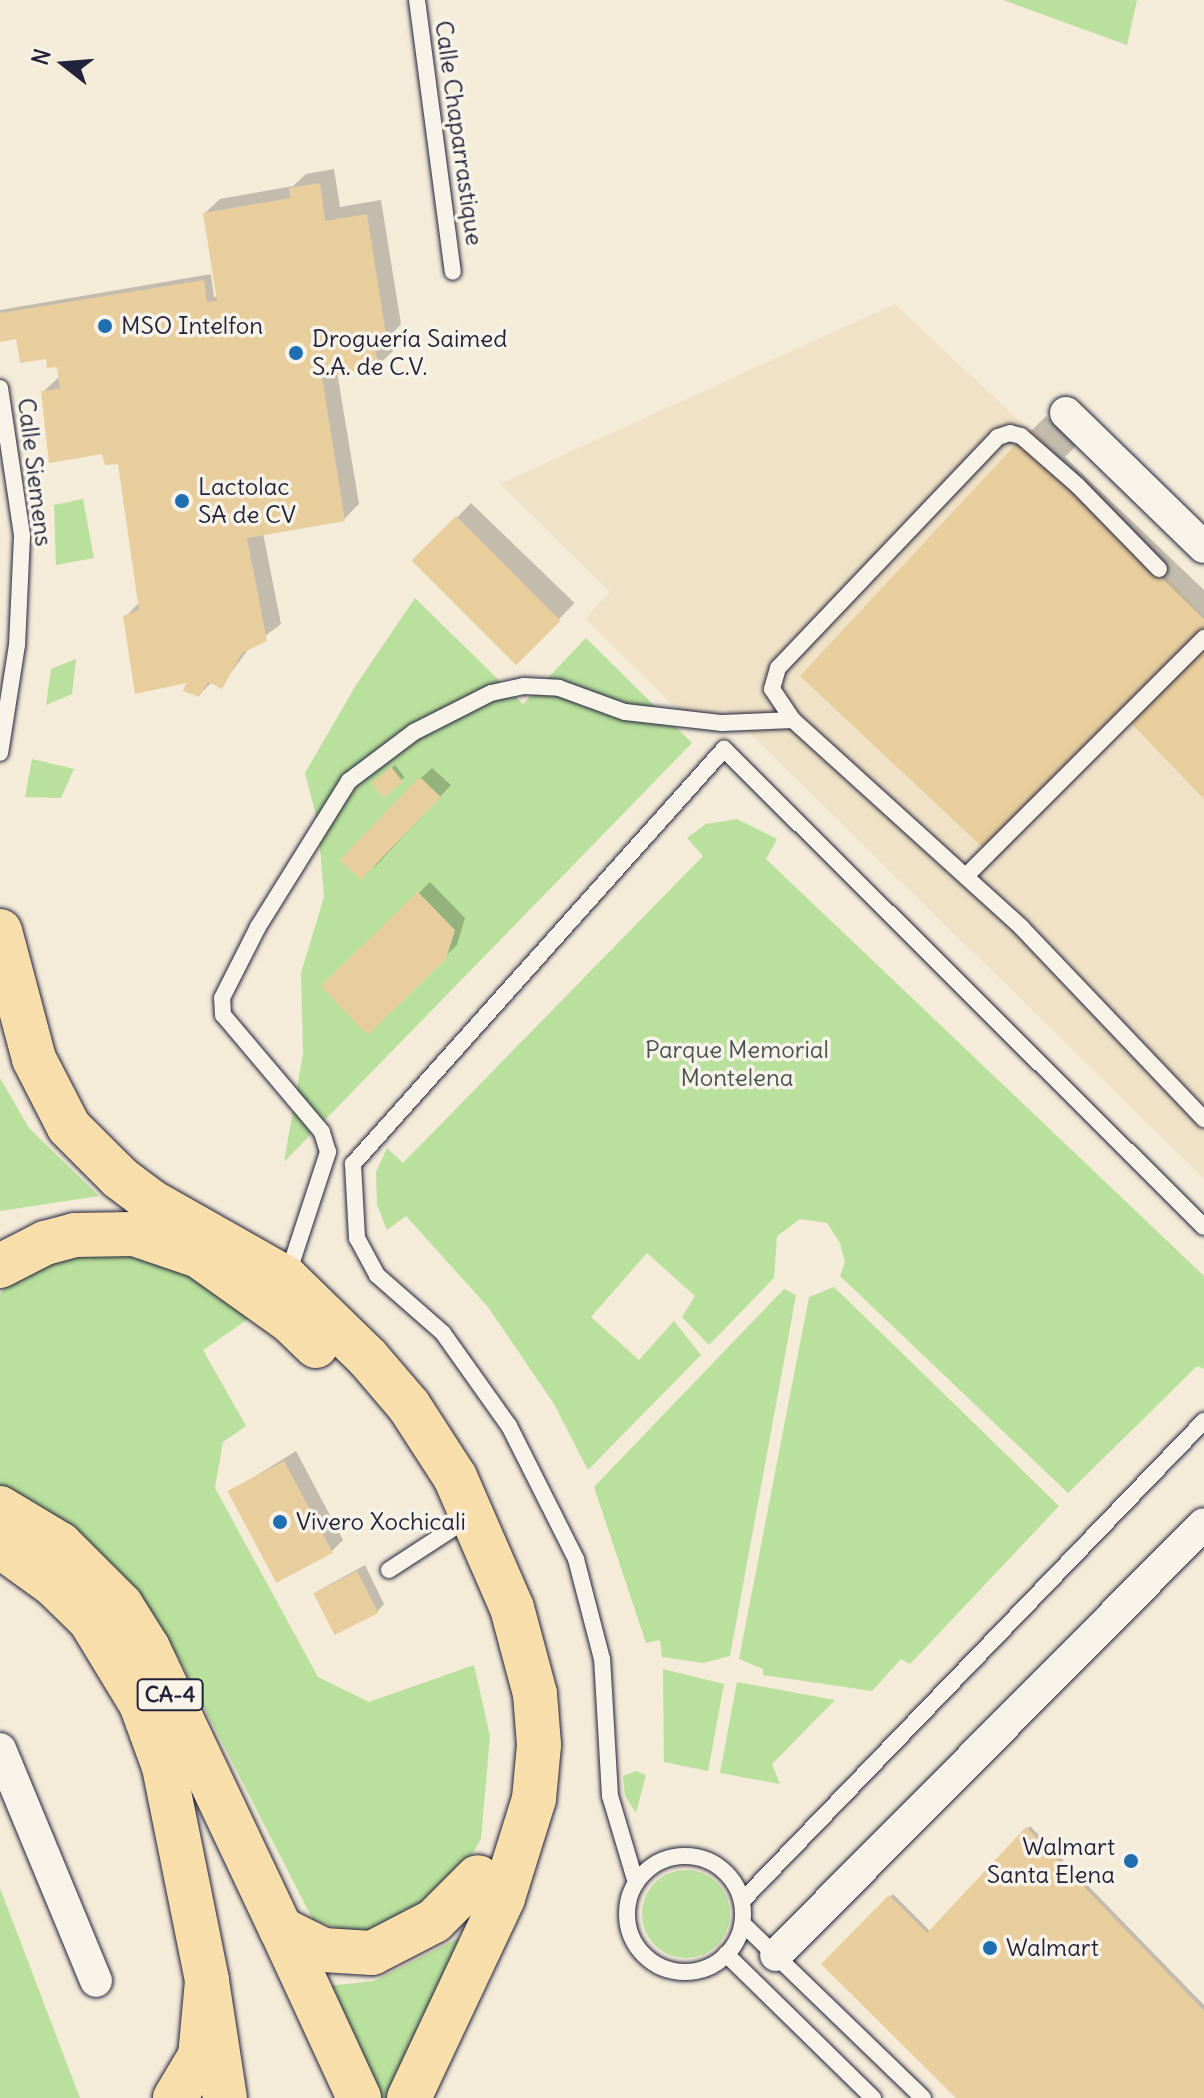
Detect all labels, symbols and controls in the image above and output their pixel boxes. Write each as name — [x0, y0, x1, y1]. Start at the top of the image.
street label: Calle Chaparrastique — [429, 19, 489, 247]
north arrow — [24, 24, 104, 104]
text: N — [25, 46, 57, 68]
place label: MSO Intelfon — [121, 312, 263, 340]
marker: MSO Intelfon — [96, 317, 114, 335]
place label: Droguería Saimed S.A. de C.V. — [312, 325, 507, 381]
marker: Droguería Saimed S.A. de C.V. — [287, 344, 305, 362]
street label: Calle Siemens — [12, 396, 58, 548]
place label: Lactolac SA de CV — [198, 473, 296, 529]
marker: Lactolac SA de CV — [173, 492, 191, 510]
park label: Parque Memorial Montelena — [645, 1036, 829, 1092]
place label: Vivero Xochicali — [296, 1508, 466, 1536]
marker: Vivero Xochicali — [271, 1513, 289, 1531]
road number: CA-4 — [136, 1677, 204, 1713]
place label: Walmart Santa Elena — [987, 1833, 1115, 1889]
marker: Walmart Santa Elena — [1122, 1852, 1140, 1870]
place label: Walmart — [1006, 1934, 1099, 1962]
marker: Walmart — [981, 1939, 999, 1957]

